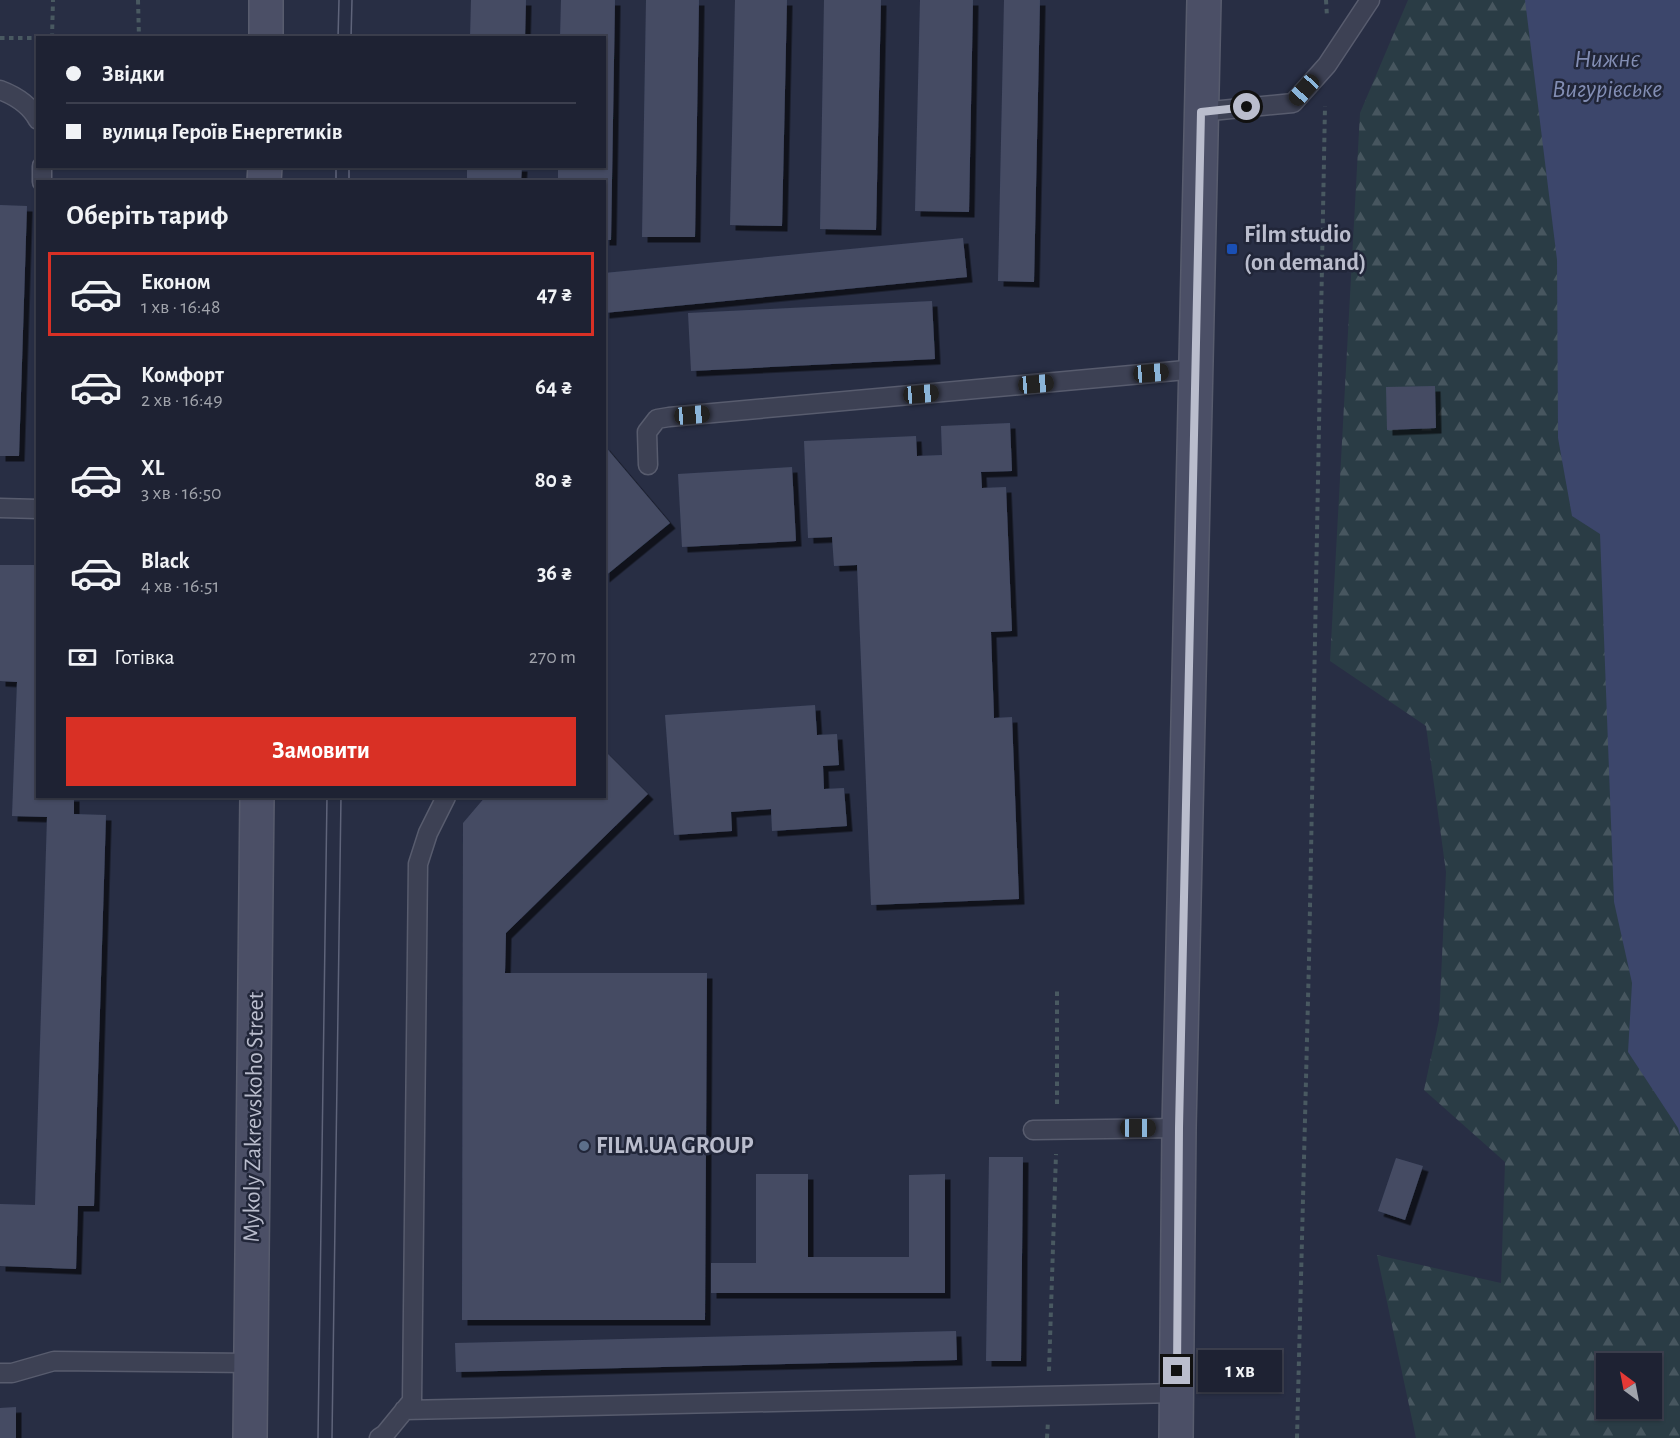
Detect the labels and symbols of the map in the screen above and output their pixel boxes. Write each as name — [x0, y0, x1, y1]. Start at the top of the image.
water label: Нижнє Вигурівське — [1552, 46, 1662, 102]
car — [1285, 71, 1323, 109]
route start — [1233, 93, 1260, 120]
place label: Film studio (on demand) — [1244, 223, 1366, 275]
marker: Film studio (on demand) — [1225, 242, 1239, 256]
car — [1132, 362, 1170, 384]
car — [1017, 373, 1055, 395]
car — [902, 383, 940, 405]
car — [673, 404, 711, 426]
street label: Mykoly Zakrevskoho Street — [240, 991, 268, 1243]
car — [1120, 1119, 1156, 1137]
place label: FILM.UA GROUP — [596, 1134, 754, 1158]
marker: FILM.UA GROUP — [577, 1139, 591, 1153]
callout: 1 хв — [1198, 1350, 1282, 1392]
north arrow — [1596, 1353, 1662, 1419]
route end — [1163, 1357, 1190, 1384]

